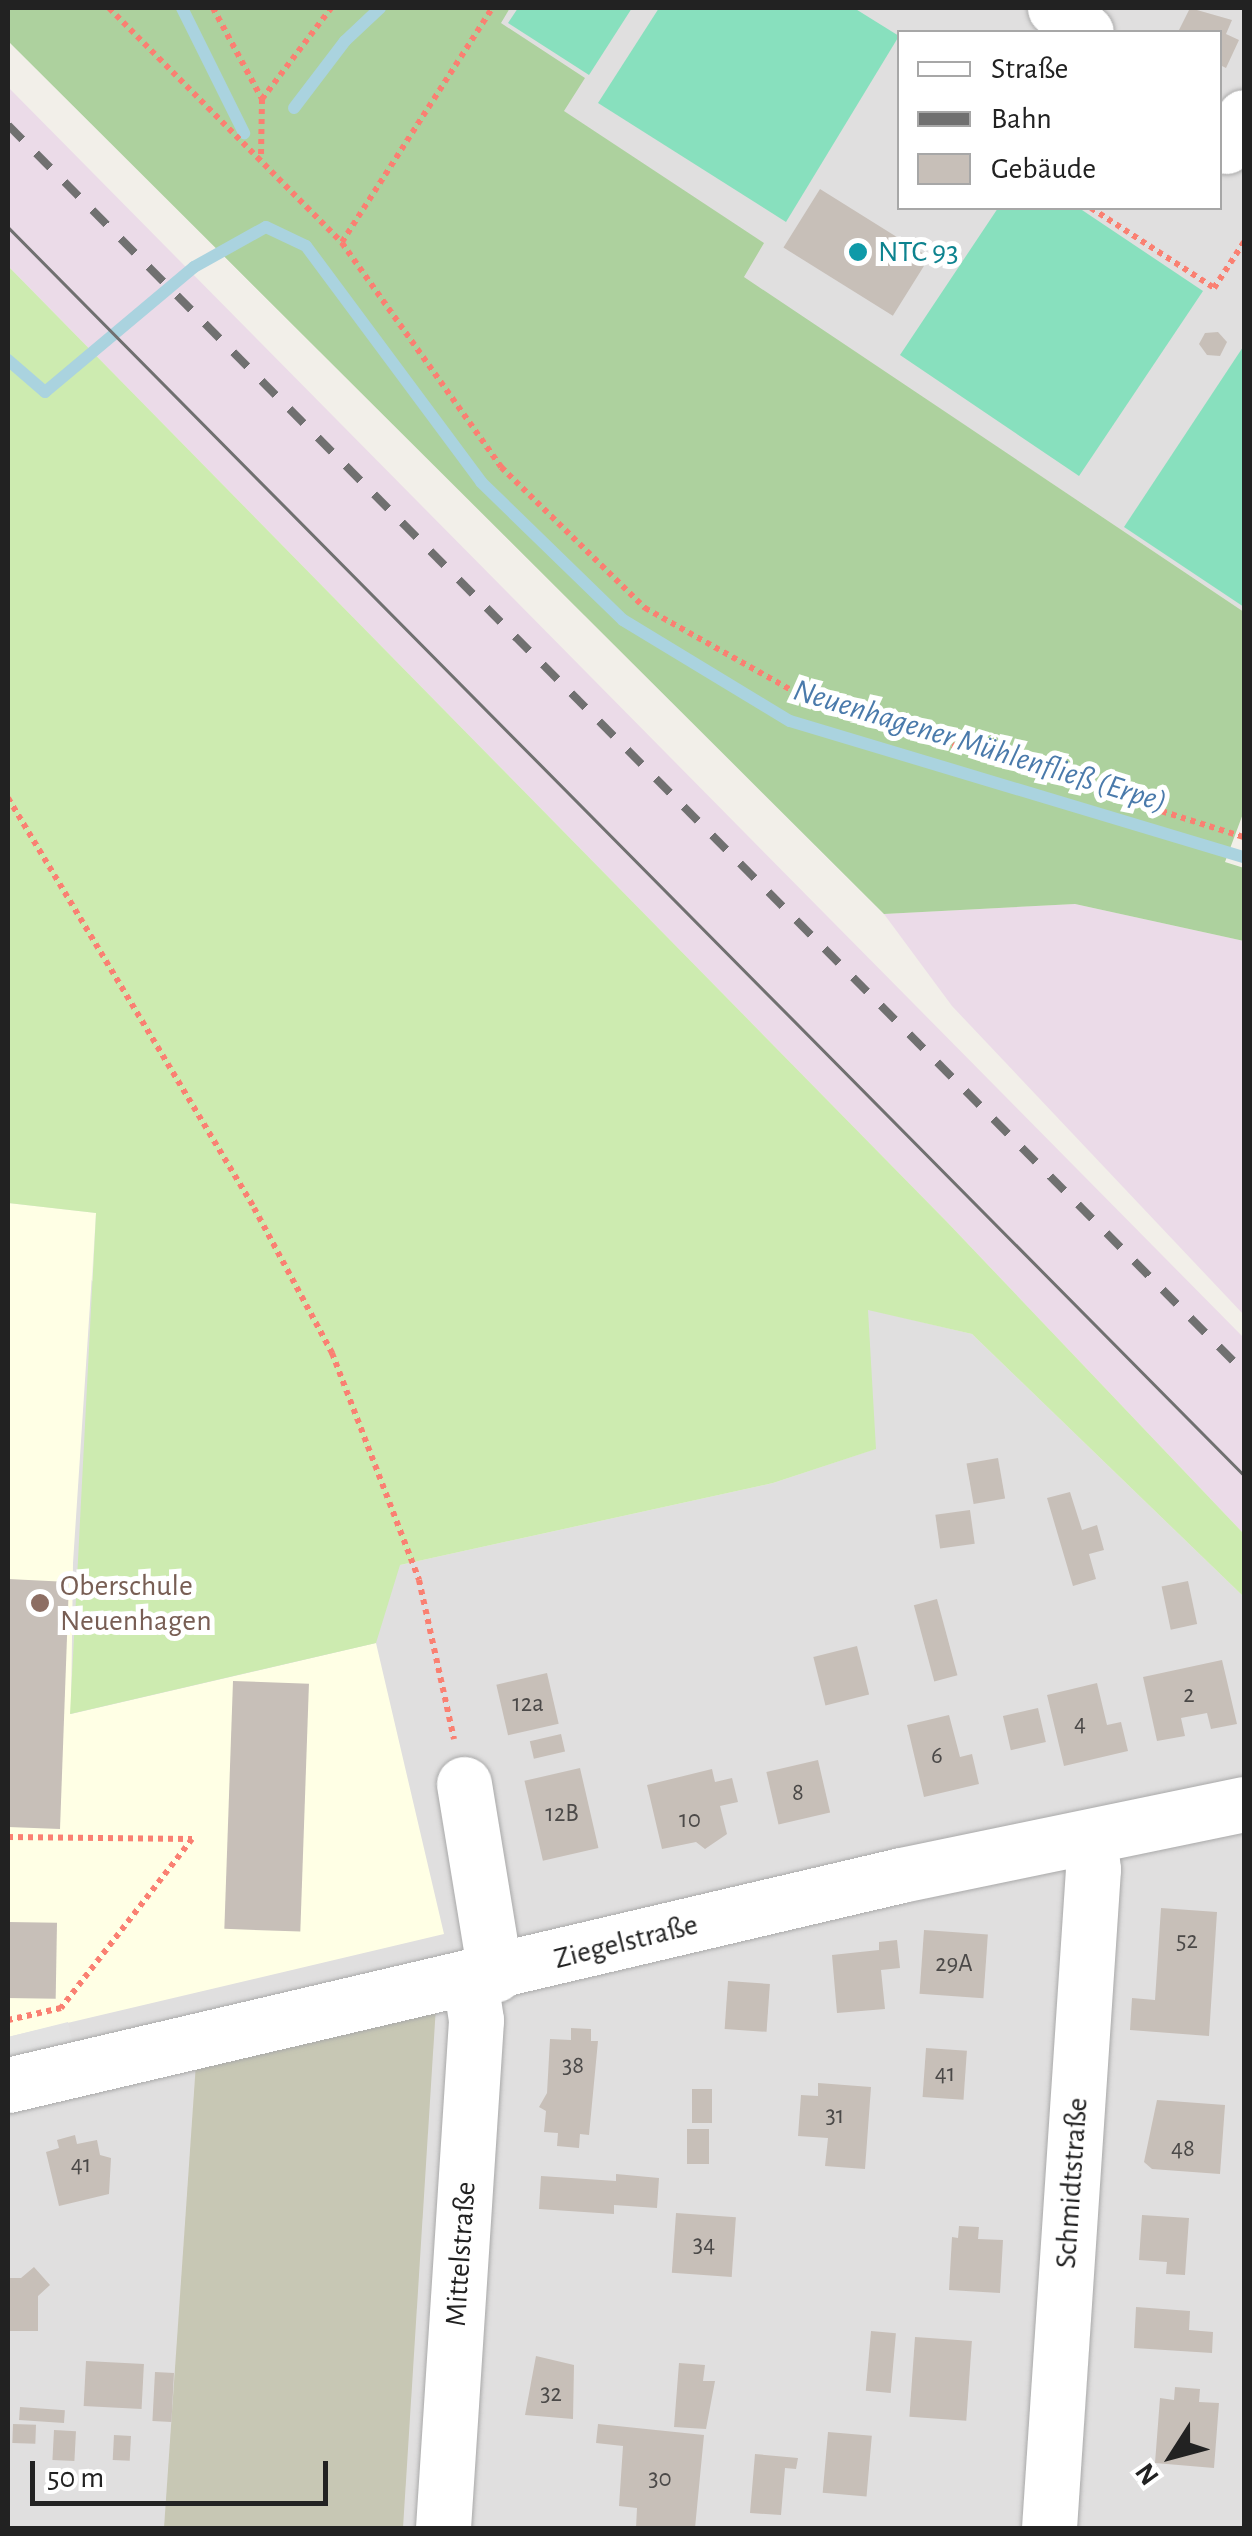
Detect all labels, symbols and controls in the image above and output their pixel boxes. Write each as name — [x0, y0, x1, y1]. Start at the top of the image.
legend — [897, 30, 1222, 210]
text: Straße — [991, 54, 1068, 84]
text: Bahn — [991, 104, 1052, 134]
text: Gebäude — [991, 154, 1096, 184]
place label: NTC 93 — [878, 234, 959, 270]
marker: NTC 93 — [847, 241, 869, 263]
water label: Neuenhagener Mühlenfließ (Erpe) — [789, 671, 1171, 821]
place label: Oberschule Neuenhagen — [60, 1568, 212, 1638]
marker: Oberschule Neuenhagen — [29, 1592, 51, 1614]
house number: 2 — [1183, 1680, 1195, 1710]
house number: 12a — [512, 1689, 544, 1719]
house number: 4 — [1074, 1709, 1086, 1739]
house number: 6 — [931, 1741, 943, 1771]
house number: 8 — [792, 1778, 804, 1808]
house number: 12B — [545, 1799, 579, 1829]
house number: 10 — [679, 1805, 701, 1835]
street label: Ziegelstraße — [550, 1907, 702, 1977]
house number: 52 — [1176, 1926, 1198, 1956]
house number: 29A — [935, 1949, 973, 1979]
house number: 38 — [562, 2051, 584, 2081]
house number: 41 — [935, 2059, 955, 2089]
street label: Schmidtstraße — [1048, 2096, 1096, 2270]
house number: 31 — [826, 2101, 844, 2131]
house number: 48 — [1171, 2134, 1195, 2164]
house number: 41 — [71, 2150, 91, 2180]
street label: Mittelstraße — [438, 2180, 484, 2328]
house number: 34 — [693, 2230, 715, 2260]
house number: 32 — [540, 2379, 562, 2409]
north arrow — [1122, 2406, 1222, 2506]
scale bar — [35, 2441, 332, 2503]
text: N — [1131, 2458, 1165, 2490]
text: 50 m — [47, 2463, 104, 2493]
house number: 30 — [648, 2464, 672, 2494]

